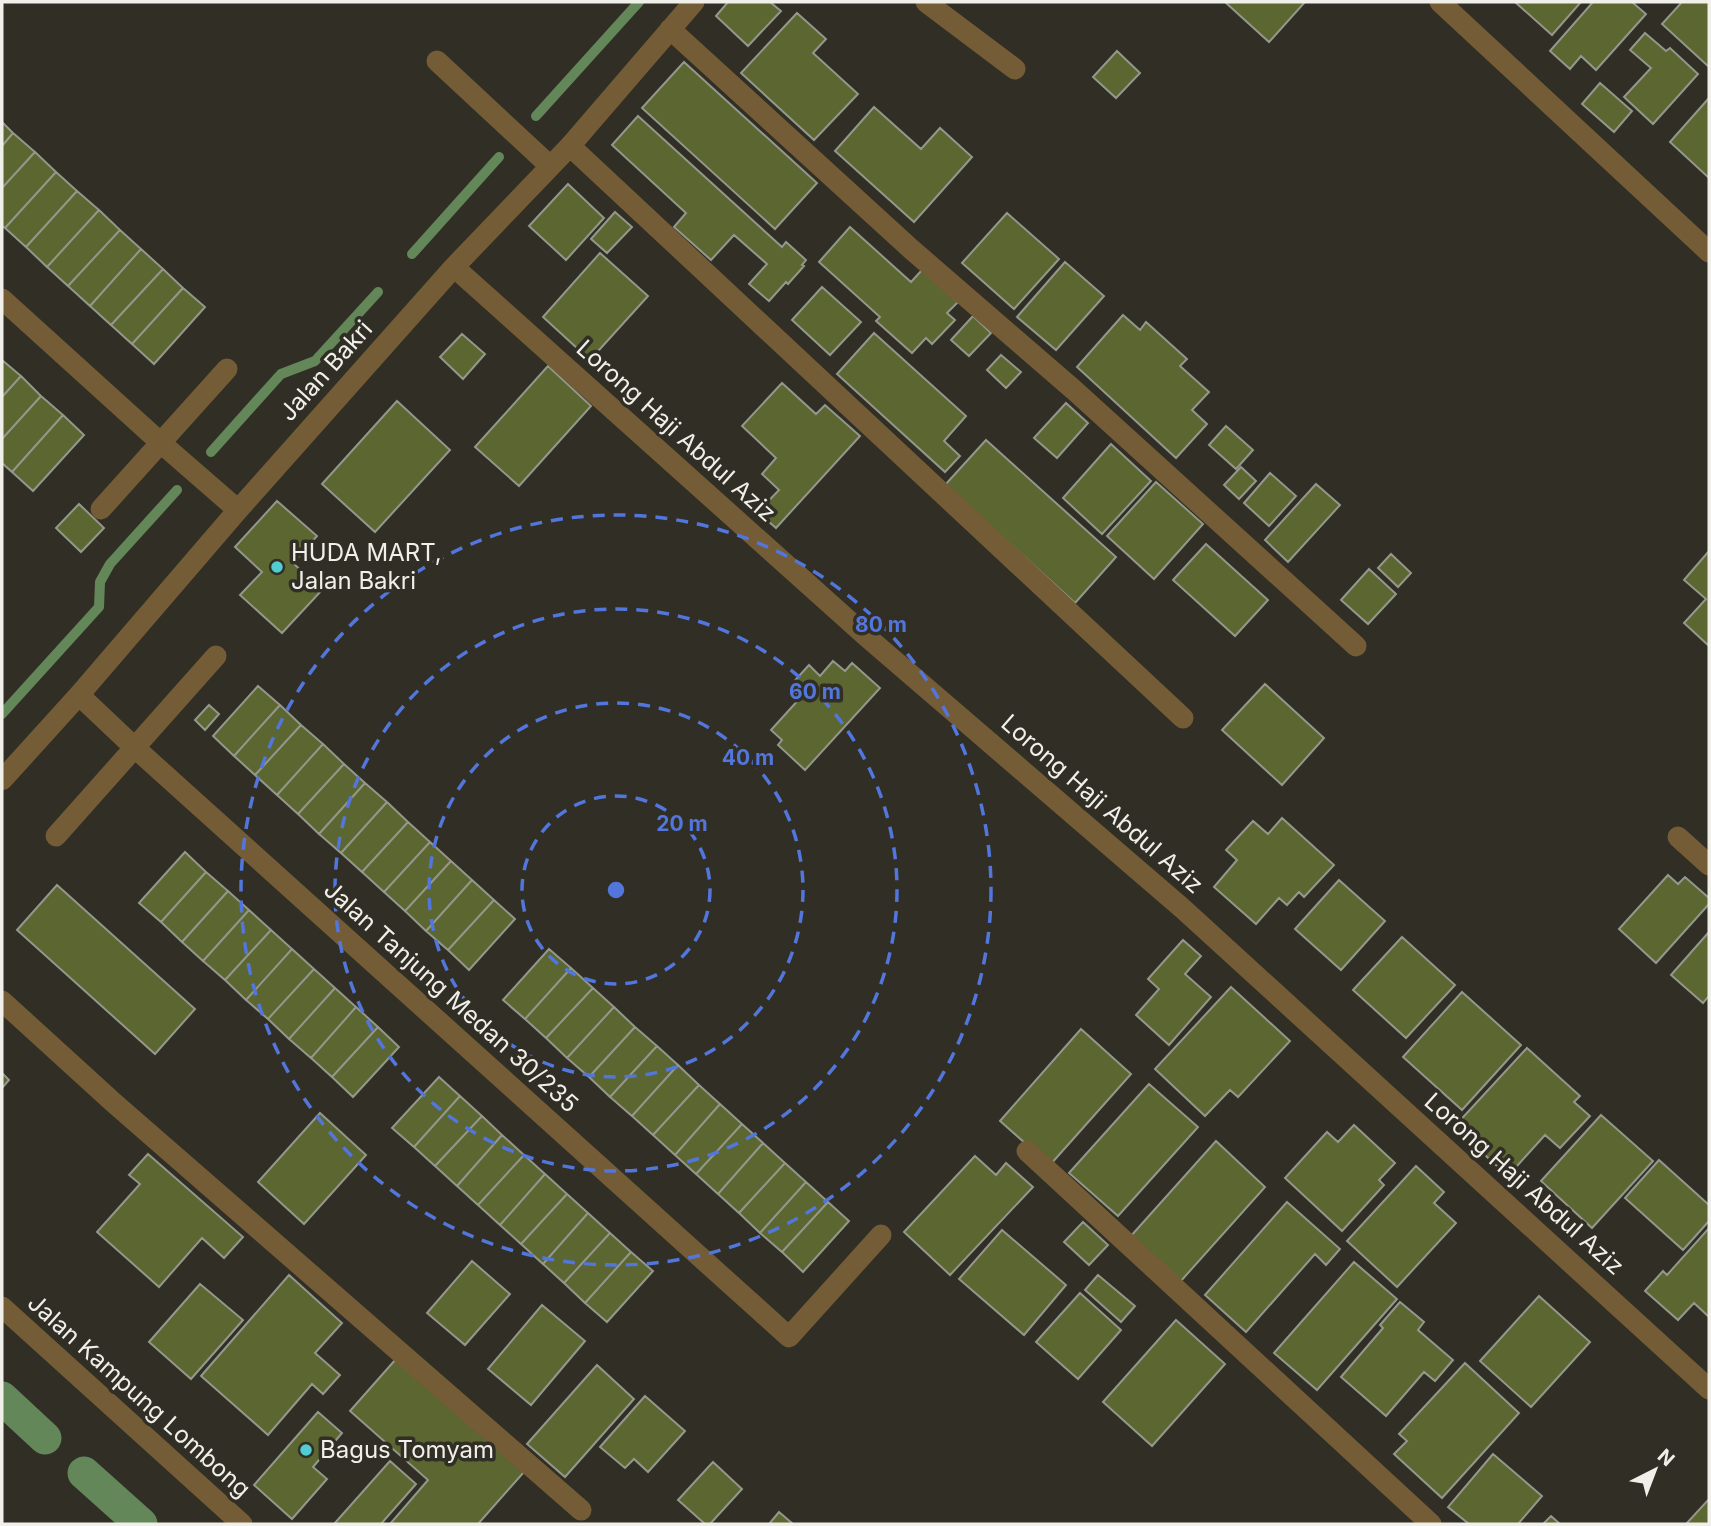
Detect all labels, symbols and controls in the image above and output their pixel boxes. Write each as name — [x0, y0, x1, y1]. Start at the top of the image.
street label: Jalan Bakri — [273, 315, 378, 427]
street label: Lorong Haji Abdul Aziz — [571, 334, 782, 528]
place label: HUDA MART, Jalan Bakri — [291, 538, 442, 595]
marker: HUDA MART, Jalan Bakri — [269, 559, 285, 575]
text: 80 m — [855, 612, 907, 637]
text: 60 m — [789, 679, 841, 704]
street label: Lorong Haji Abdul Aziz — [995, 708, 1209, 899]
text: 40 m — [722, 745, 774, 770]
text: 20 m — [656, 811, 708, 836]
street label: Jalan Tanjung Medan 30/235 — [318, 875, 584, 1118]
centre of rings — [604, 878, 628, 902]
street label: Lorong Haji Abdul Aziz — [1419, 1087, 1630, 1281]
street label: Jalan Kampung Lombong — [22, 1288, 257, 1503]
place label: Bagus Tomyam — [320, 1435, 494, 1464]
north arrow — [1620, 1435, 1690, 1505]
marker: Bagus Tomyam — [298, 1442, 314, 1458]
text: N — [1653, 1444, 1679, 1471]

